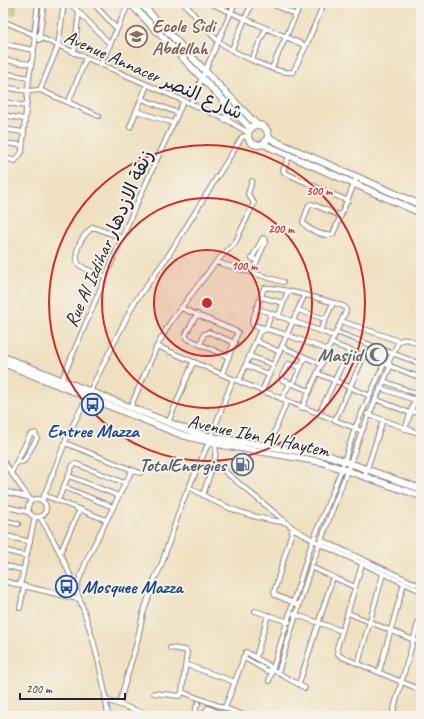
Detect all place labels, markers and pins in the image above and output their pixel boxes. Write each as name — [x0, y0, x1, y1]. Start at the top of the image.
place label: Ecole Sidi Abdellah — [152, 14, 217, 60]
school or university icon: Ecole Sidi Abdellah — [123, 23, 149, 49]
centre of rings — [200, 296, 214, 310]
mosque icon: Masjid — [364, 341, 390, 367]
place label: Masjid — [318, 343, 365, 367]
bus stop icon: Entree Mazza — [80, 392, 106, 418]
place label: Entree Mazza — [47, 419, 140, 443]
fuel station icon: TotalEnergies — [229, 451, 255, 477]
place label: TotalEnergies — [139, 453, 228, 477]
bus stop icon: Mosquee Mazza — [53, 573, 79, 599]
place label: Mosquee Mazza — [82, 575, 184, 599]

